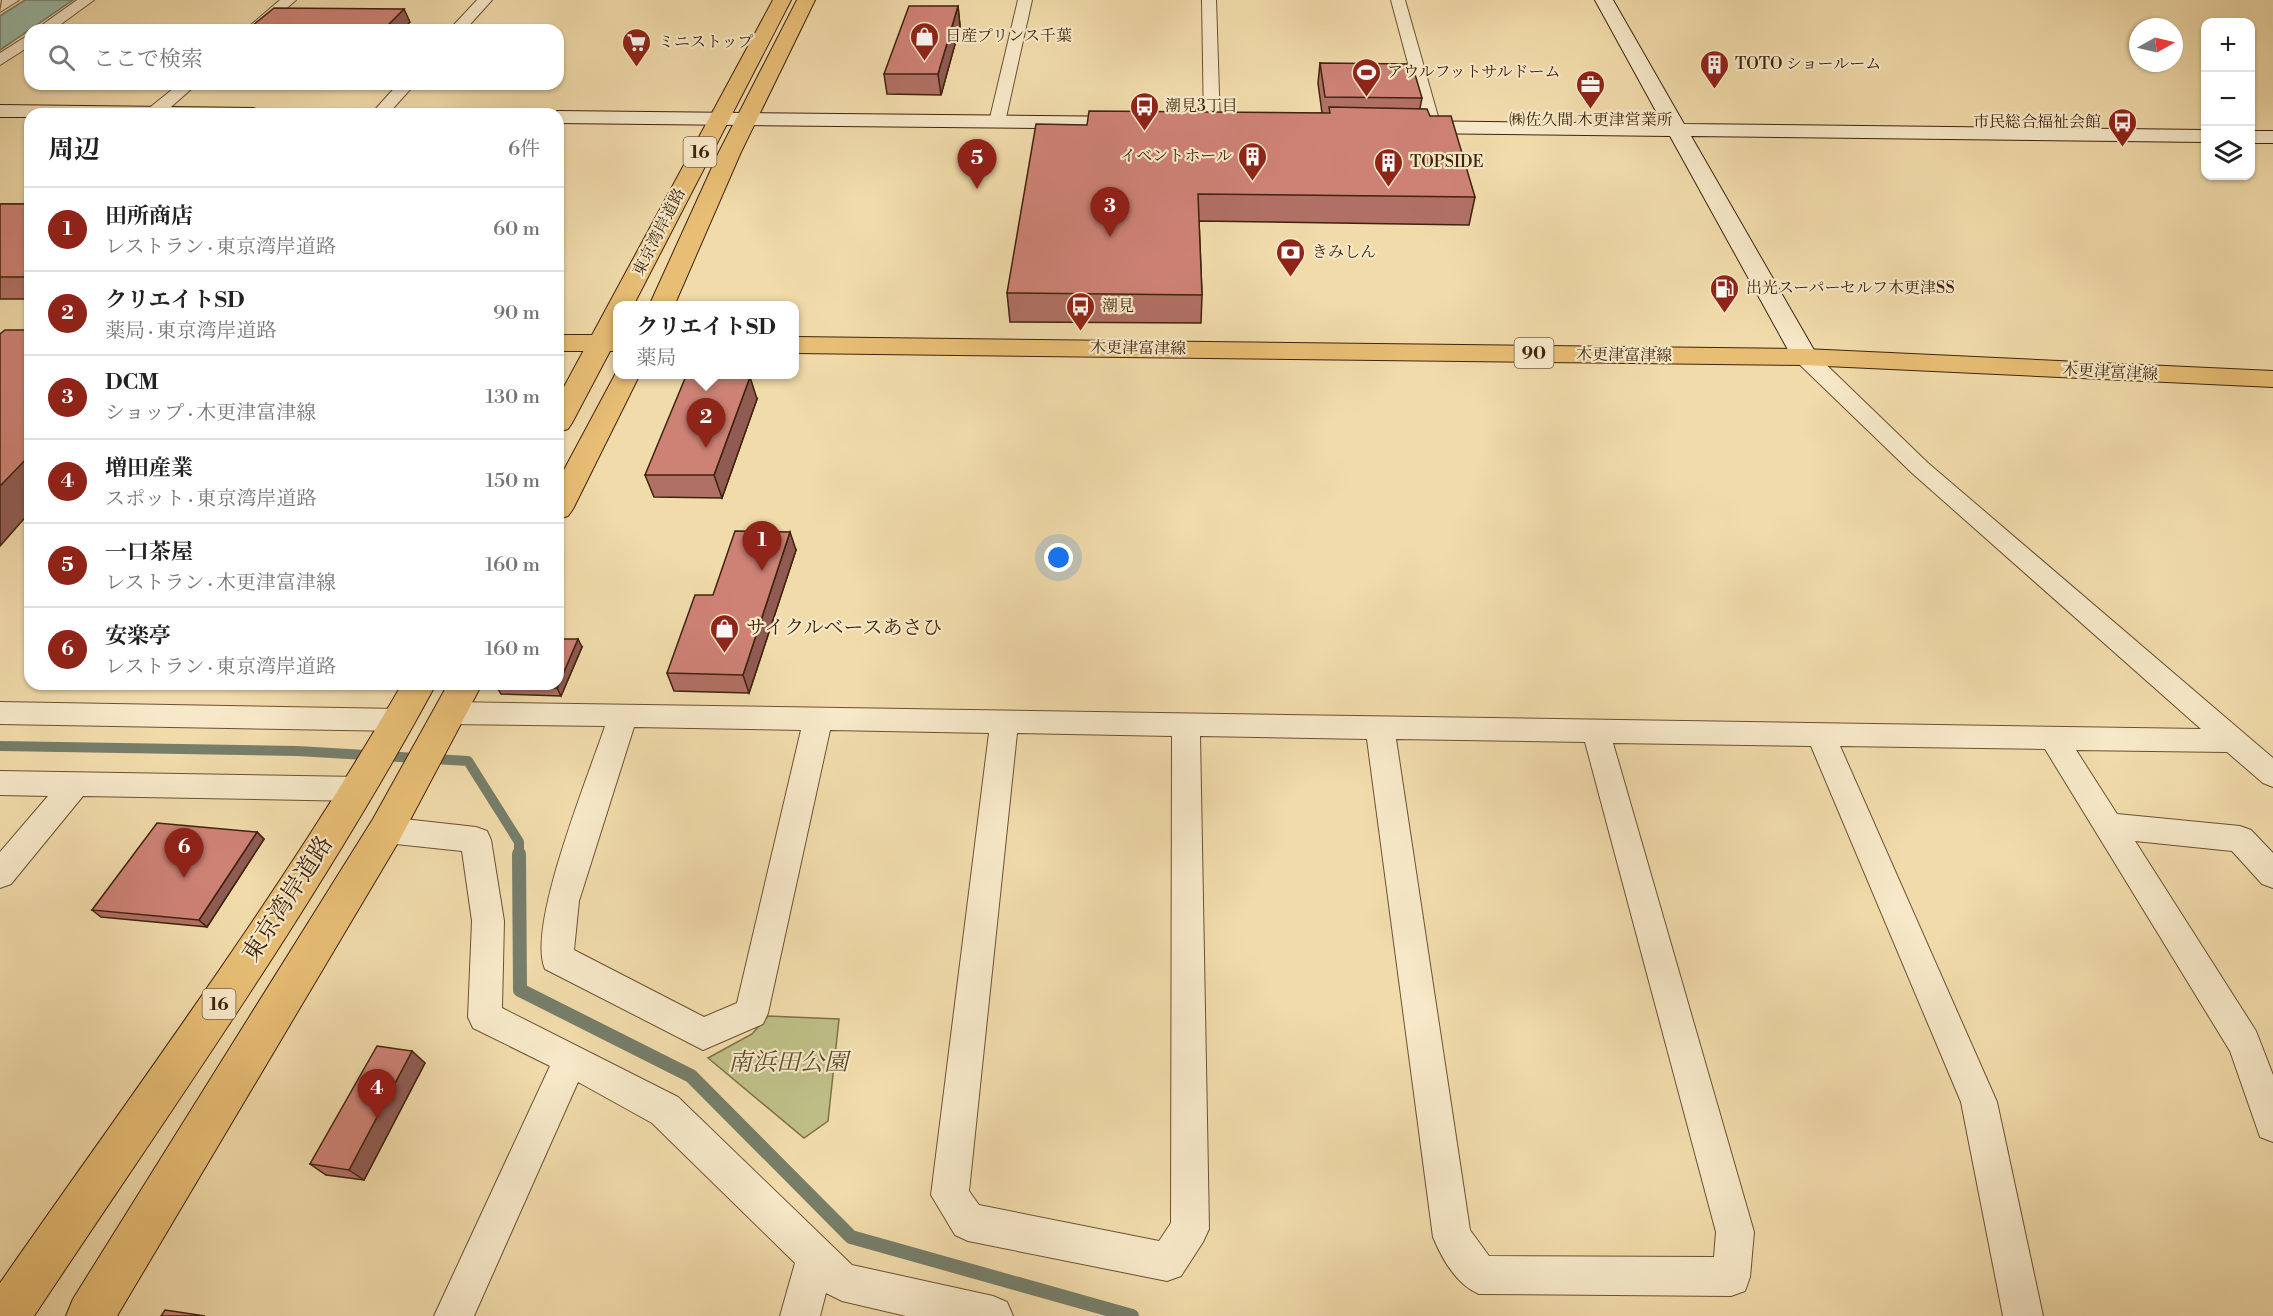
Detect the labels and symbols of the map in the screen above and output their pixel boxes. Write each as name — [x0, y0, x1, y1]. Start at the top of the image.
north arrow — [2129, 18, 2183, 72]
shop icon: 日産プリンス千葉 — [908, 20, 940, 62]
supermarket icon: ミニストップ — [621, 26, 653, 68]
place label: 日産プリンス千葉 — [945, 26, 1072, 46]
place label: ミニストップ — [658, 32, 754, 52]
building icon: TOTO ショールーム — [1698, 48, 1730, 90]
place label: TOTO ショールーム — [1735, 54, 1881, 74]
sports icon: アウルフットサルドーム — [1350, 56, 1382, 98]
place label: アウルフットサルドーム — [1387, 62, 1561, 82]
office icon: ㈱佐久間 木更津営業所 — [1575, 68, 1607, 110]
bus stop icon: 潮見3丁目 — [1128, 90, 1160, 132]
place label: 潮見3丁目 — [1165, 96, 1238, 116]
bus stop icon: 市民総合福祉会館 — [2106, 106, 2138, 148]
place label: ㈱佐久間 木更津営業所 — [1509, 110, 1673, 130]
place label: 市民総合福祉会館 — [1973, 112, 2101, 132]
road number: 16 — [684, 137, 716, 167]
pin: 5 — [958, 140, 996, 189]
building icon: イベントホール — [1237, 140, 1269, 182]
place label: イベントホール — [1120, 146, 1232, 166]
building icon: TOPSIDE — [1373, 146, 1405, 188]
place label: TOPSIDE — [1410, 152, 1483, 172]
street label: 東京湾岸道路 — [628, 185, 690, 279]
pin: 3 — [1090, 188, 1130, 237]
bank icon: きみしん — [1275, 236, 1307, 278]
place label: きみしん — [1312, 242, 1376, 262]
fuel station icon: 出光スーパーセルフ木更津SS — [1709, 272, 1741, 314]
place label: 出光スーパーセルフ木更津SS — [1746, 278, 1955, 298]
bus stop icon: 潮見 — [1065, 290, 1097, 332]
place label: 潮見 — [1102, 296, 1134, 316]
street label: 木更津富津線 — [1090, 337, 1186, 359]
road number: 90 — [1514, 338, 1553, 368]
street label: 木更津富津線 — [1576, 344, 1672, 366]
street label: 木更津富津線 — [2062, 360, 2158, 384]
pin: 2 — [686, 398, 726, 448]
pin: 1 — [742, 522, 782, 571]
your location — [1044, 543, 1073, 572]
shop icon: サイクルベースあさひ — [709, 612, 741, 654]
place label: サイクルベースあさひ — [746, 616, 943, 641]
pin: 6 — [164, 828, 204, 878]
street label: 東京湾岸道路 — [236, 830, 340, 968]
road number: 16 — [202, 989, 236, 1019]
park label: 南浜田公園 — [728, 1048, 852, 1078]
pin: 4 — [358, 1070, 397, 1119]

